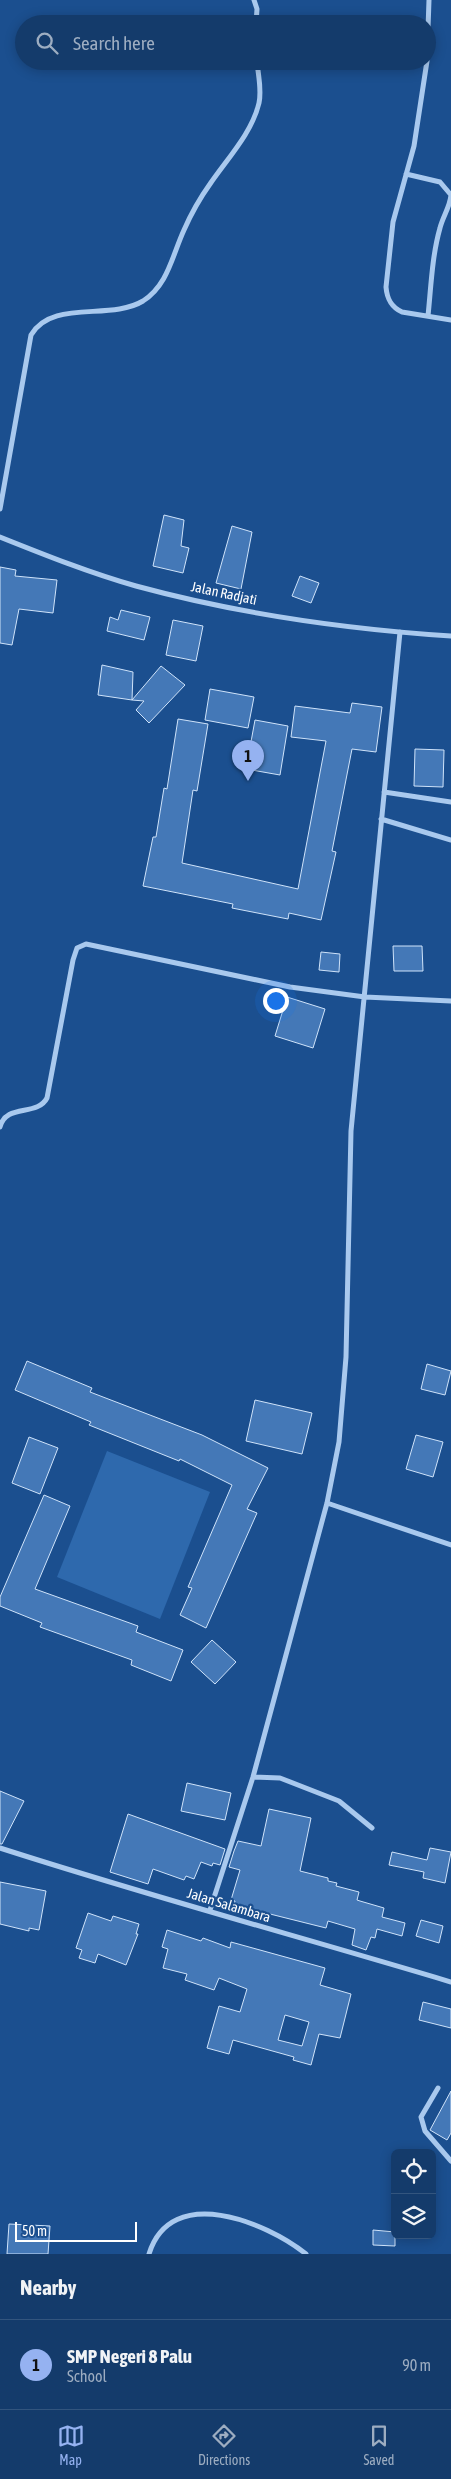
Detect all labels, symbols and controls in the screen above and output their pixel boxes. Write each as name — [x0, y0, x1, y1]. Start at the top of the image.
search box — [15, 15, 436, 70]
icon: search — [33, 29, 61, 57]
text: Search here — [73, 32, 155, 54]
street label: Jalan Radjati — [190, 578, 258, 608]
pin: 1 — [232, 740, 264, 781]
your location — [263, 988, 289, 1014]
street label: Jalan Salambara — [185, 1885, 273, 1925]
map controls — [391, 2149, 436, 2239]
button: locate — [391, 2149, 436, 2194]
button: layers — [391, 2194, 436, 2239]
scale bar — [15, 2219, 138, 2242]
text: 50 m — [22, 2223, 47, 2239]
text: Nearby — [20, 2275, 76, 2299]
text: SMP Negeri 8 Palu — [67, 2345, 192, 2367]
text: 1 — [32, 2356, 40, 2374]
text: 90 m — [402, 2356, 431, 2374]
text: School — [67, 2367, 107, 2385]
tab: Map — [57, 2422, 85, 2468]
tab: Directions — [198, 2422, 250, 2468]
tab: Saved — [363, 2422, 394, 2468]

